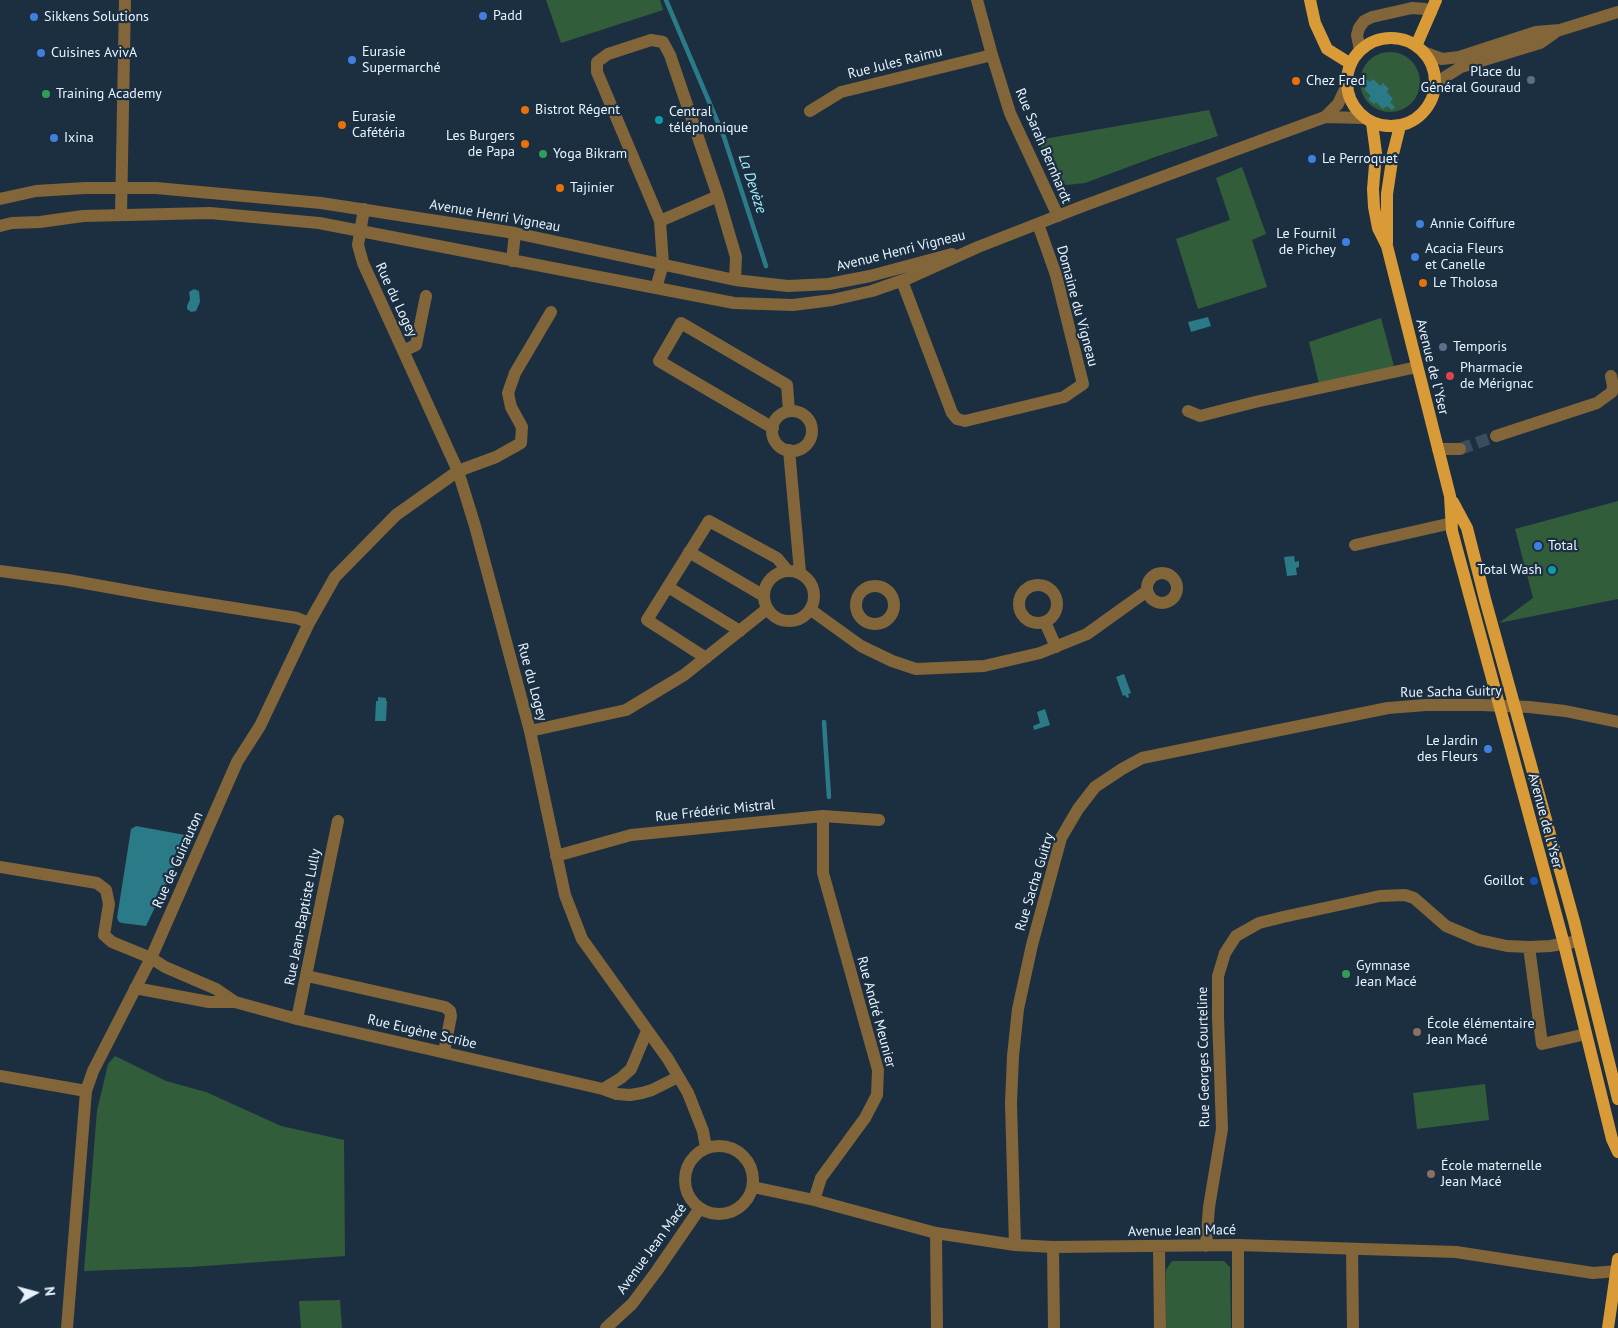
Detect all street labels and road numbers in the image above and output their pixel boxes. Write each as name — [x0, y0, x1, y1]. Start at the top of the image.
street label: Rue Jules Raimu — [846, 43, 944, 83]
street label: Rue Sarah Bernhardt — [1011, 86, 1075, 206]
street label: Avenue Henri Vigneau — [428, 196, 562, 236]
street label: Avenue Henri Vigneau — [835, 227, 967, 275]
street label: Domaine du Vigneau — [1053, 244, 1101, 368]
street label: Rue du Logey — [371, 260, 421, 340]
street label: Avenue de l'Yser — [1412, 317, 1452, 417]
street label: Rue du Logey — [514, 641, 550, 723]
street label: Rue Sacha Guitry — [1400, 683, 1502, 701]
street label: Avenue de l'Yser — [1524, 771, 1566, 871]
street label: Rue Frédéric Mistral — [654, 796, 776, 826]
street label: Rue de Guirauton — [149, 809, 207, 911]
street label: Rue Sacha Guitry — [1012, 831, 1058, 933]
street label: Rue Jean-Baptiste Lully — [281, 847, 325, 987]
street label: Rue André Meunier — [853, 954, 899, 1070]
street label: Rue Georges Courteline — [1194, 987, 1214, 1127]
street label: Rue Eugène Scribe — [366, 1011, 478, 1053]
street label: Avenue Jean Macé — [613, 1200, 691, 1298]
street label: Avenue Jean Macé — [1128, 1222, 1236, 1240]

